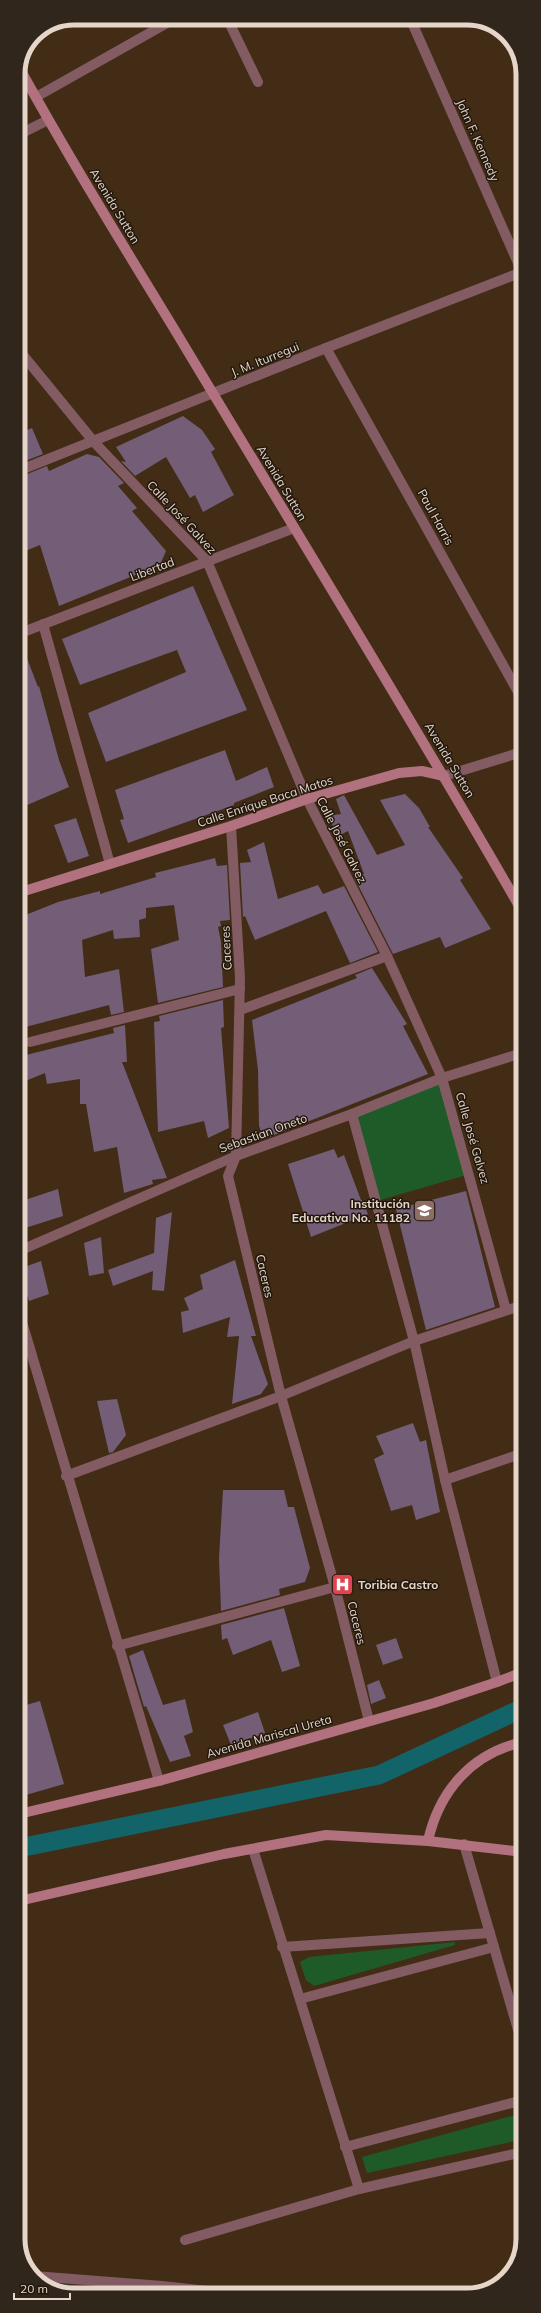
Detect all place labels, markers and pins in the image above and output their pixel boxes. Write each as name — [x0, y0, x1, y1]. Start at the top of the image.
place label: Institución Educativa No. 11182 — [292, 1196, 410, 1225]
school or university icon: Institución Educativa No. 11182 — [412, 1197, 438, 1223]
hospital icon: Toribia Castro — [329, 1571, 355, 1597]
place label: Toribia Castro — [358, 1577, 438, 1592]

